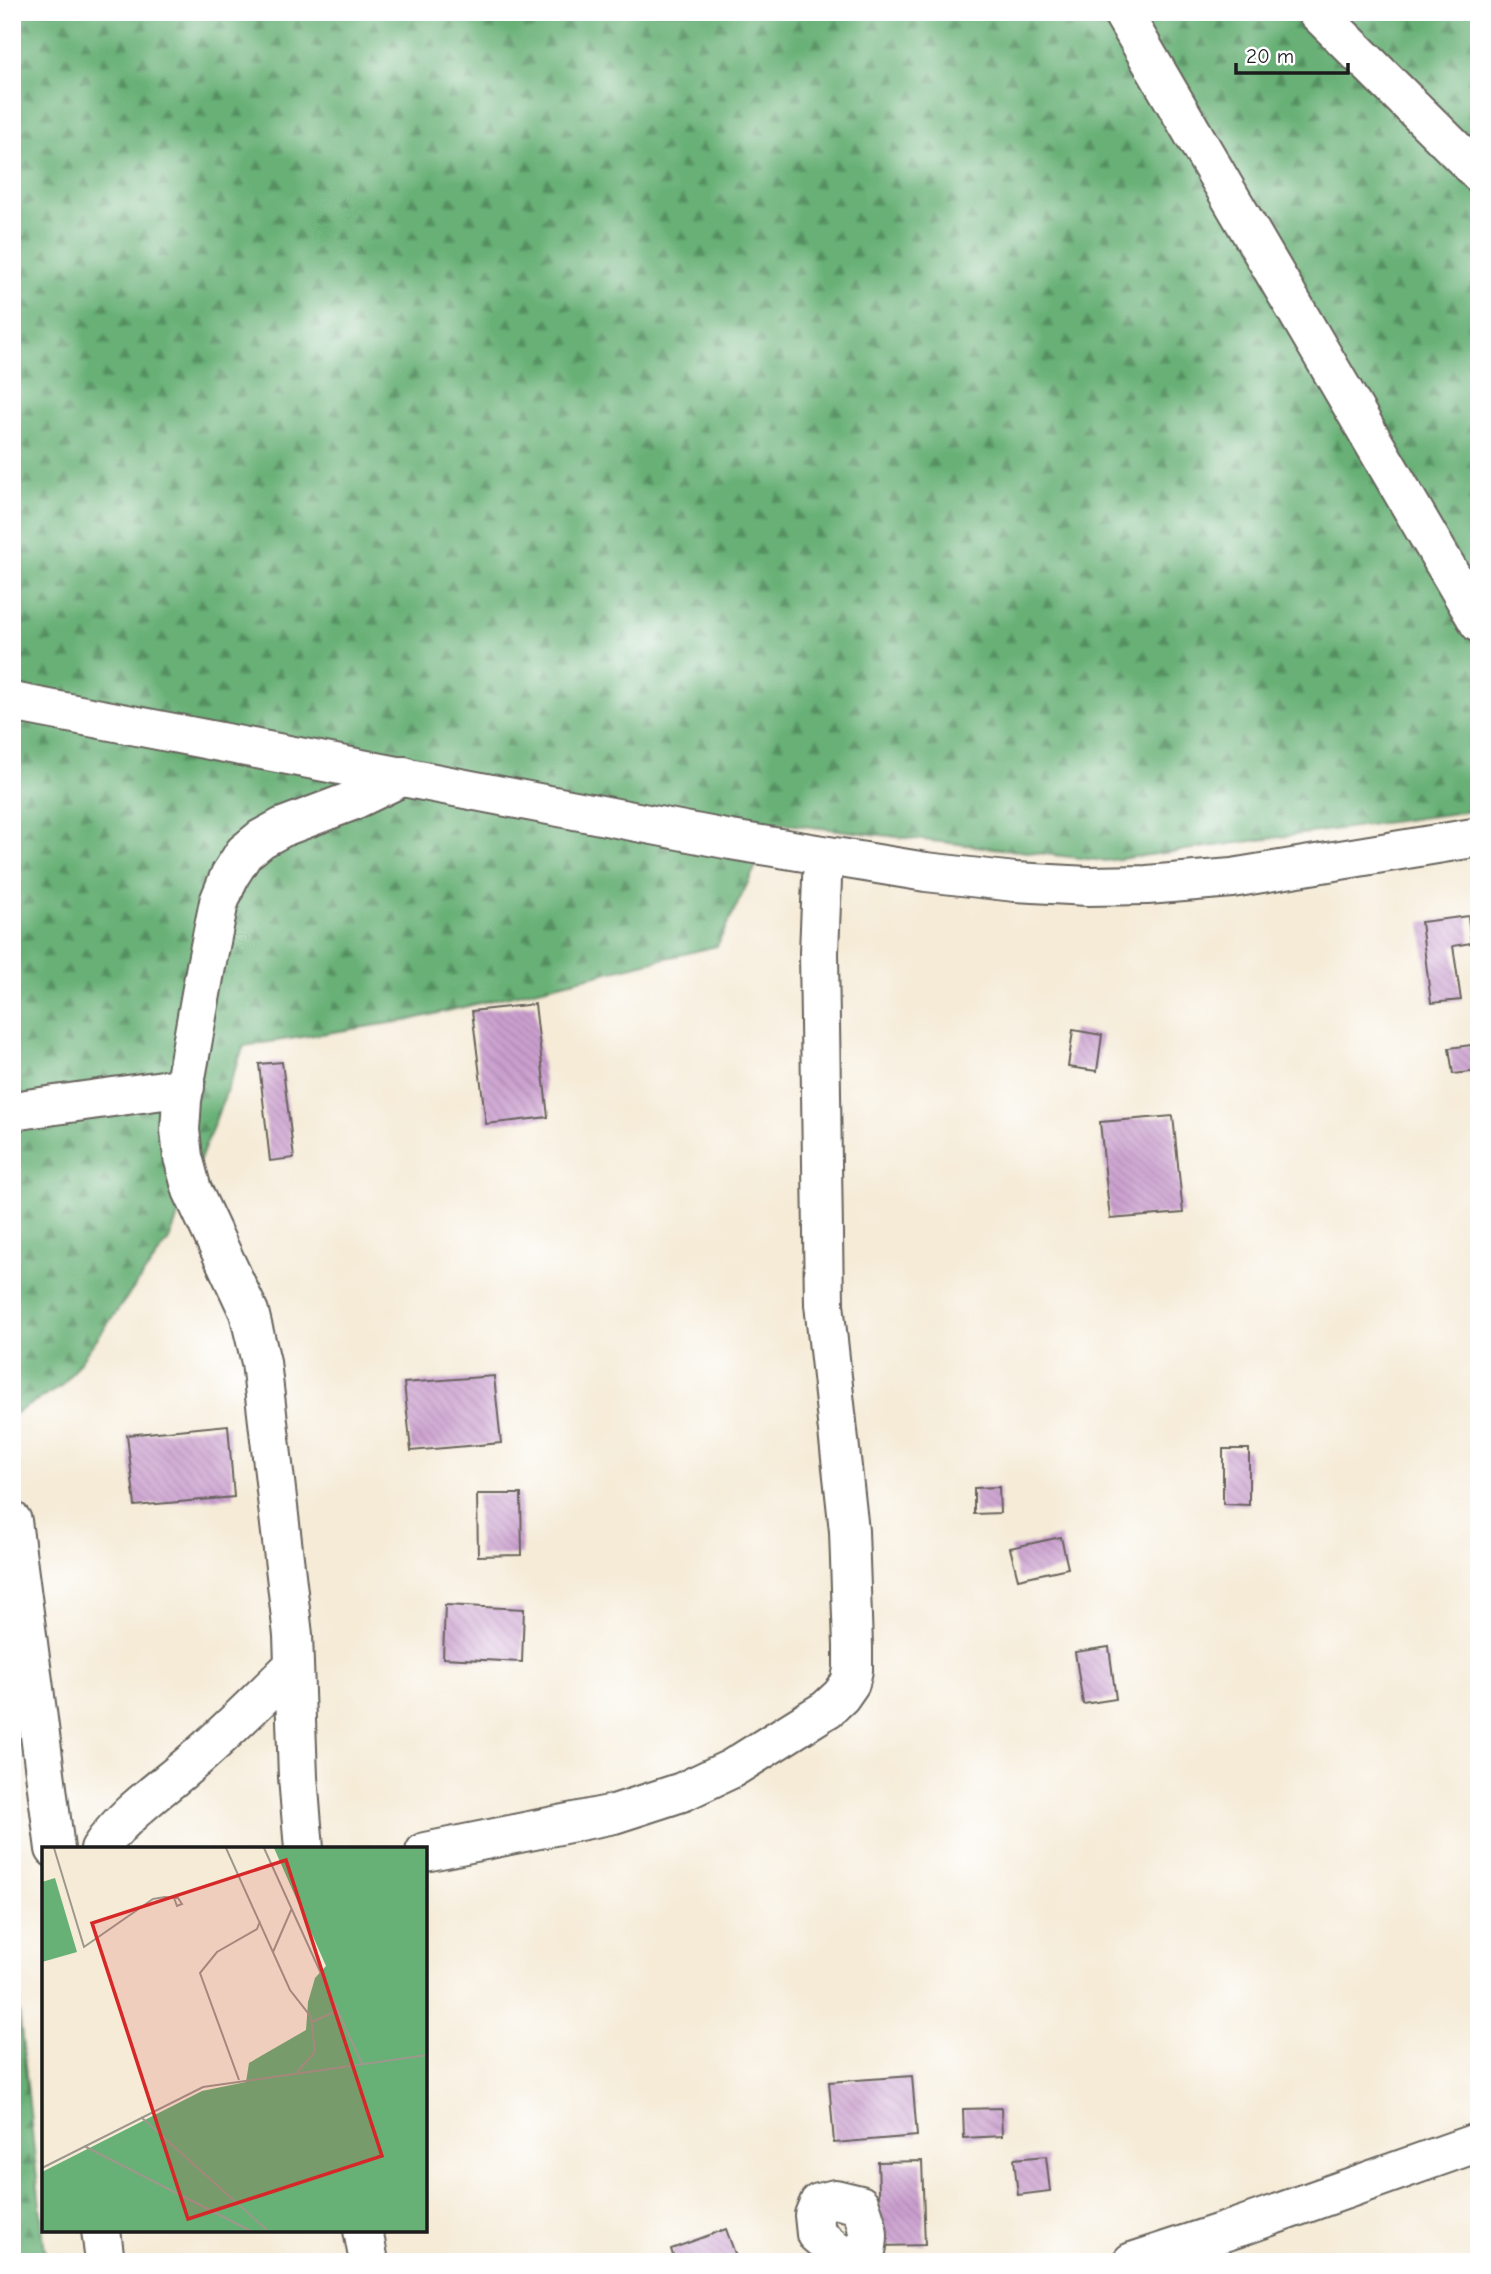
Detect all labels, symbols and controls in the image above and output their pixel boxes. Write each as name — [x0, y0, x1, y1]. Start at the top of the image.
scale bar — [1236, 32, 1348, 76]
text: 20 m — [1246, 44, 1294, 68]
inset map — [42, 1847, 427, 2232]

